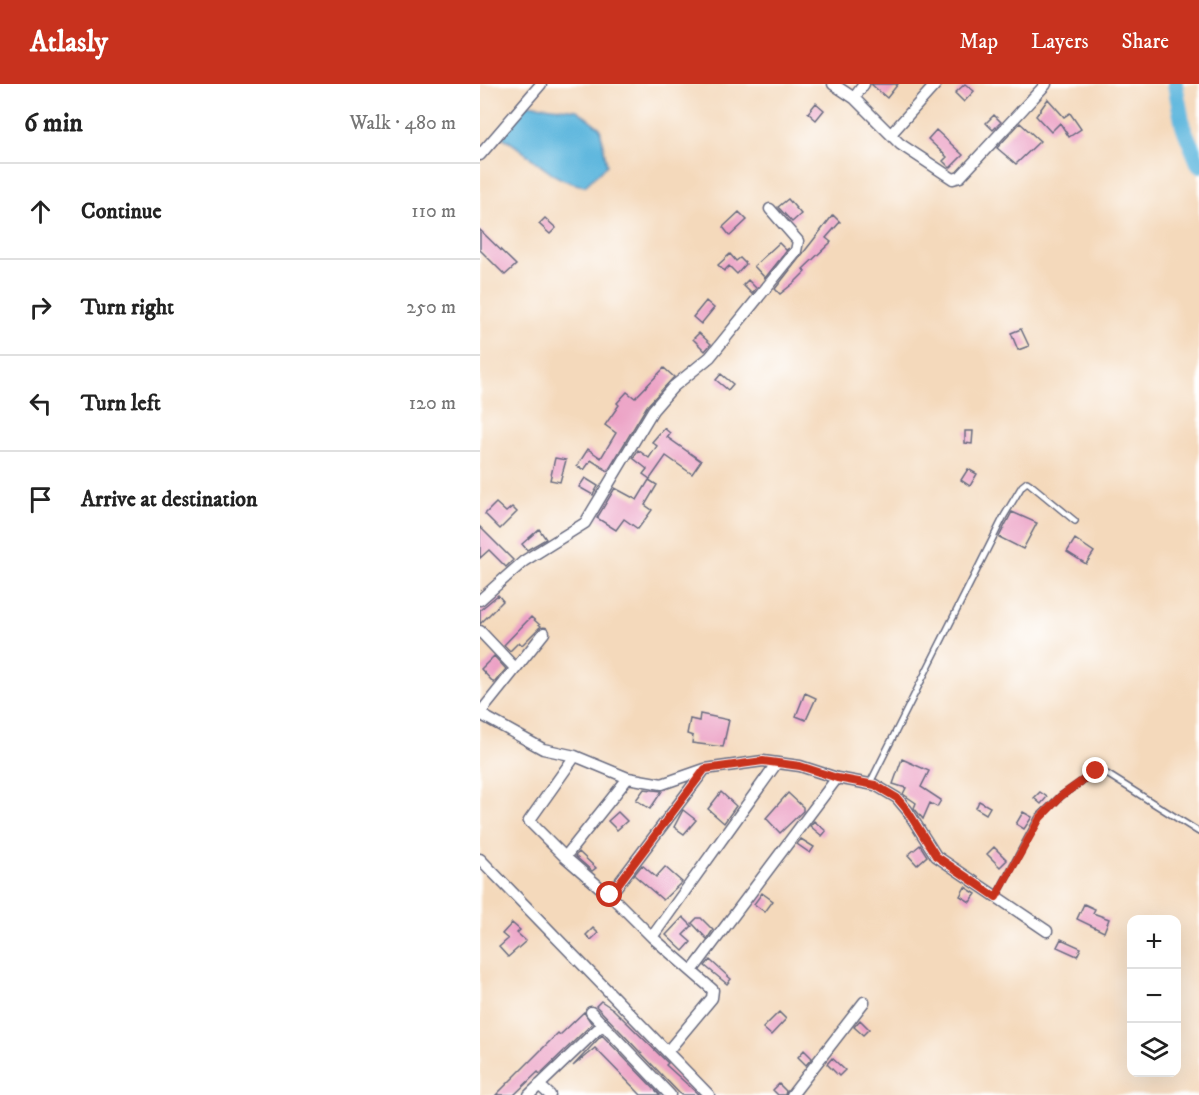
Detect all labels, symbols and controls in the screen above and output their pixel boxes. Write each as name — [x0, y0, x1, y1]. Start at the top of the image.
text: Atlasly — [30, 25, 108, 60]
text: Map — [959, 29, 998, 55]
text: Layers — [1031, 29, 1089, 55]
text: Share — [1122, 29, 1169, 55]
text: 6 min — [24, 107, 83, 140]
text: Walk · 480 m — [349, 111, 456, 136]
icon: ahead — [24, 195, 57, 228]
text: Continue — [81, 198, 162, 225]
text: 110 m — [411, 199, 456, 224]
icon: right — [24, 291, 57, 324]
text: Turn right — [81, 294, 174, 321]
text: 250 m — [406, 295, 456, 320]
icon: left — [24, 387, 57, 420]
text: Turn left — [81, 390, 161, 417]
text: 120 m — [409, 391, 456, 416]
icon: arrive — [24, 483, 57, 516]
text: Arrive at destination — [81, 486, 258, 513]
route end — [1082, 757, 1108, 783]
route start — [596, 881, 622, 907]
map controls — [1127, 915, 1181, 1077]
button: + — [1127, 915, 1181, 969]
button: − — [1127, 969, 1181, 1023]
button: layers — [1127, 1023, 1181, 1077]

